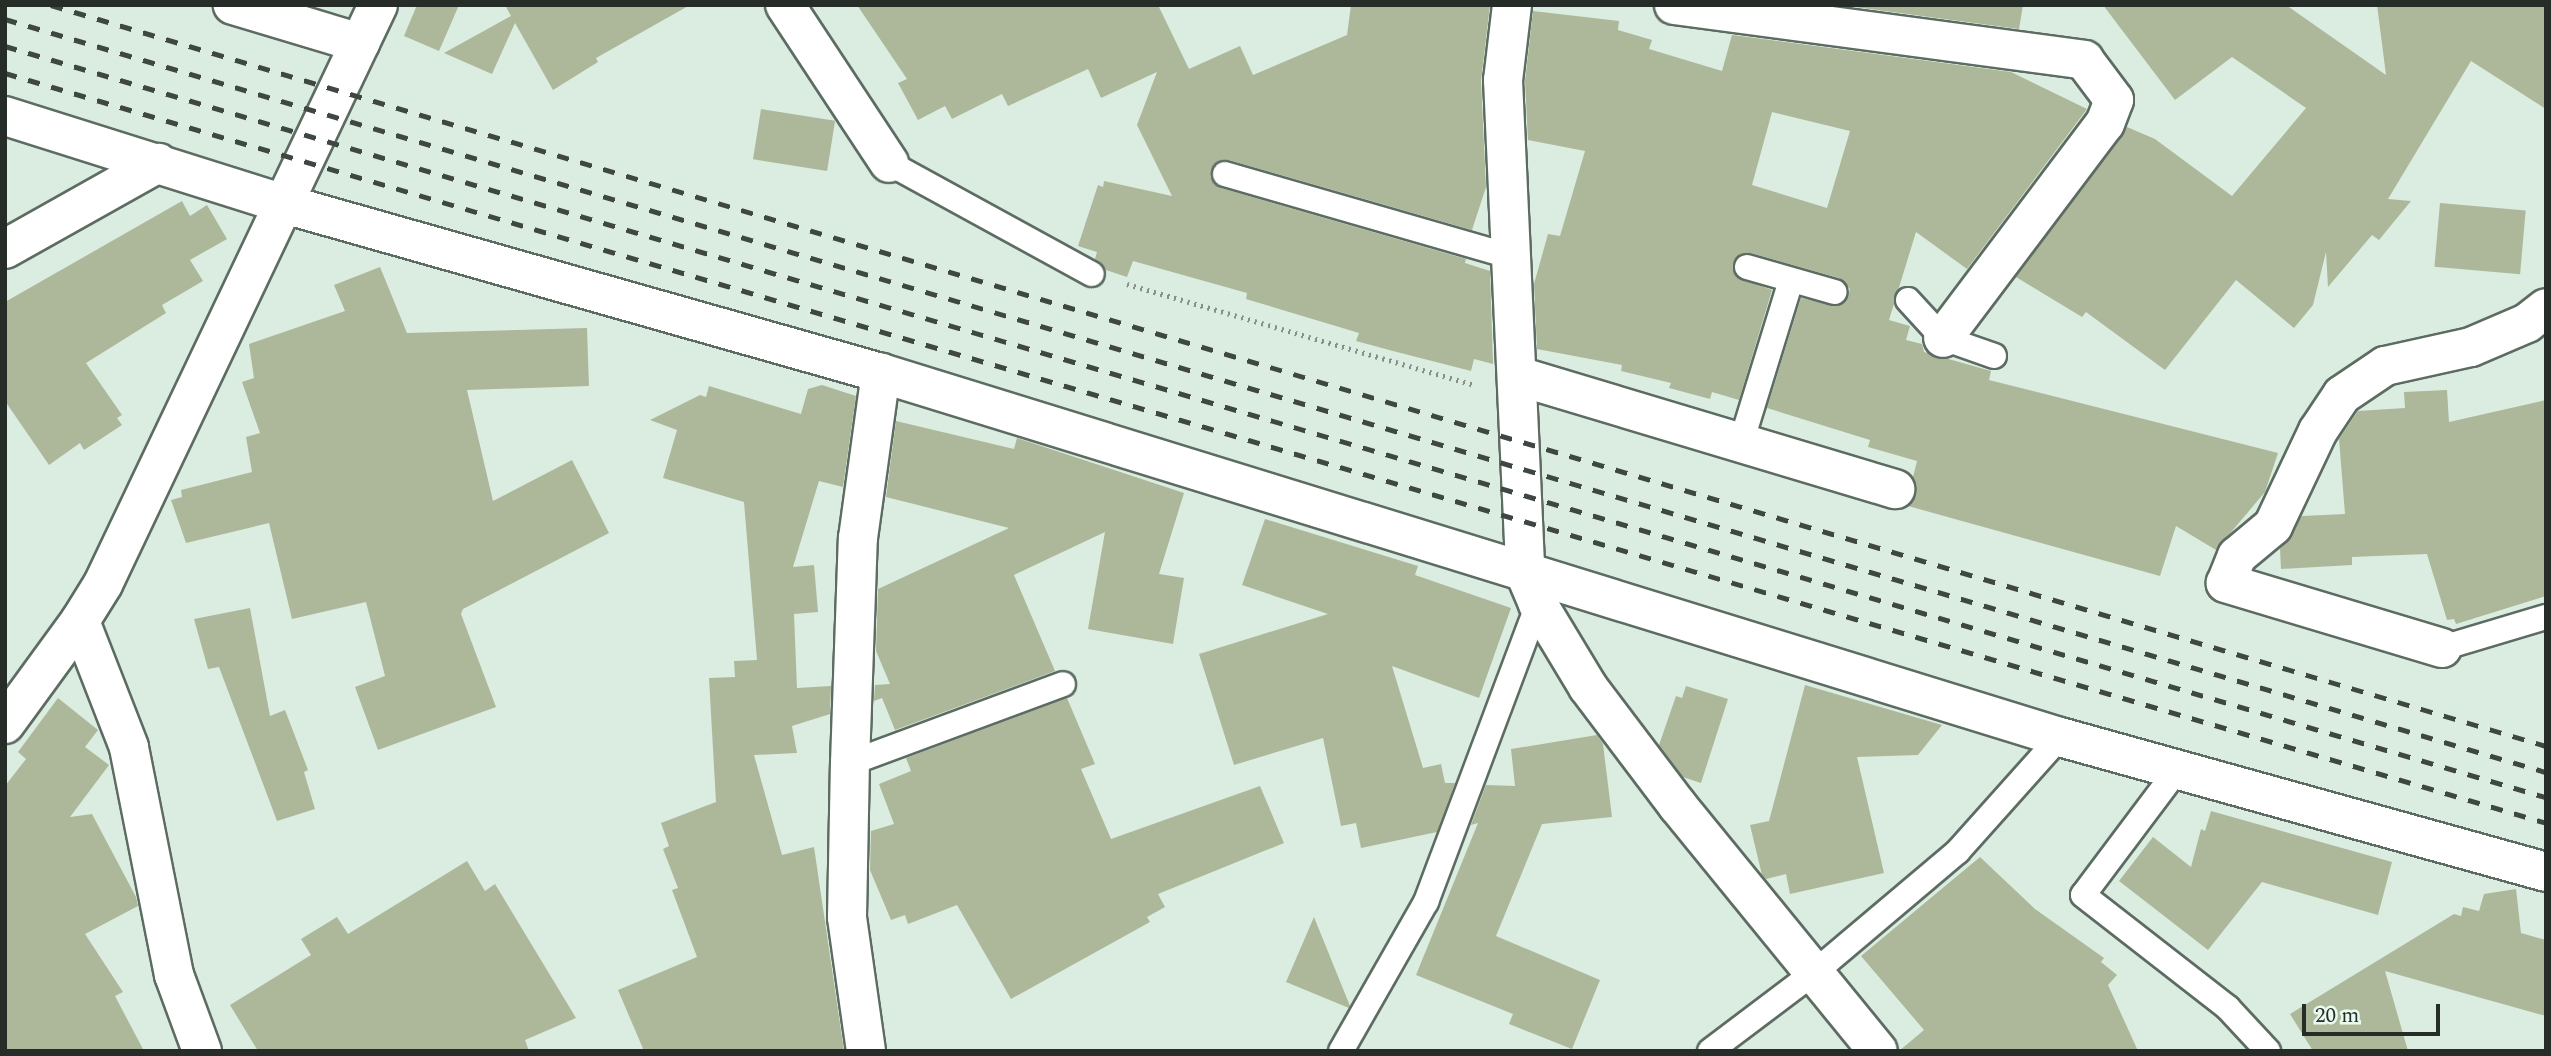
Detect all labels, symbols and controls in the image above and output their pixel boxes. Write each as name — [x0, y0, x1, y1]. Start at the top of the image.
scale bar — [2306, 990, 2444, 1034]
text: 20 m — [2315, 1000, 2359, 1032]

